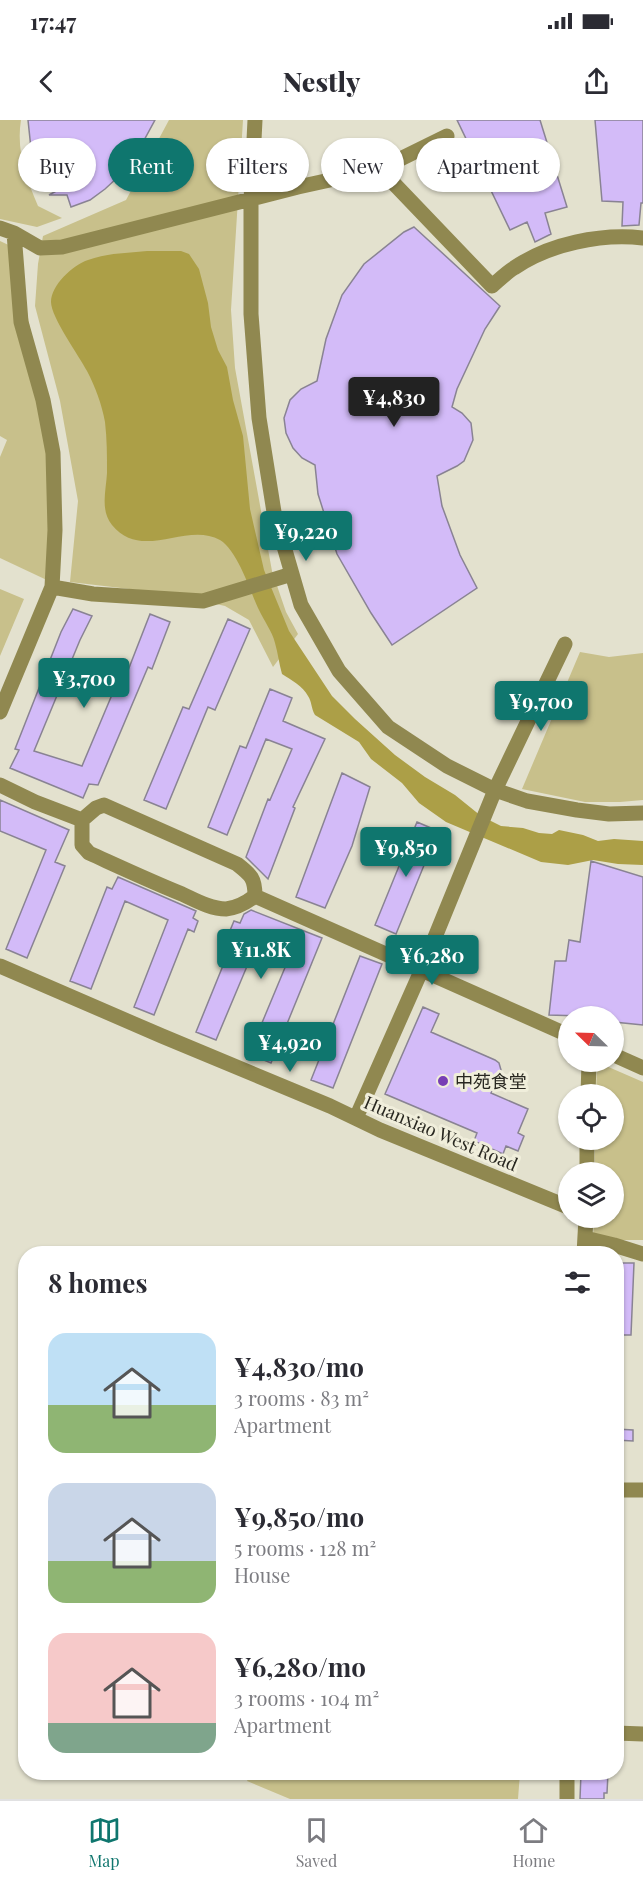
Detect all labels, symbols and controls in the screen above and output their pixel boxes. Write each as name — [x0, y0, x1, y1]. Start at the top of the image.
text: 17:47 — [30, 6, 76, 36]
text: Nestly — [283, 63, 360, 99]
icon: back — [30, 65, 63, 98]
icon: share — [580, 65, 613, 98]
chip: Buy — [18, 138, 96, 192]
chip: Rent — [108, 138, 194, 192]
chip: Filters — [206, 138, 309, 192]
chip: New — [321, 138, 404, 192]
chip: Apartment — [416, 138, 560, 192]
pin: ¥4,830 — [345, 377, 443, 428]
text: ¥4,830 — [362, 383, 426, 410]
pin: ¥9,220 — [257, 511, 355, 562]
text: ¥9,220 — [274, 517, 338, 544]
pin: ¥3,700 — [35, 658, 133, 709]
text: ¥3,700 — [52, 664, 116, 691]
pin: ¥9,700 — [492, 681, 590, 732]
text: ¥9,700 — [509, 687, 573, 714]
pin: ¥9,850 — [357, 827, 455, 878]
text: ¥9,850 — [374, 833, 438, 860]
pin: ¥11.8K — [212, 929, 310, 980]
text: ¥11.8K — [231, 935, 291, 962]
pin: ¥6,280 — [383, 935, 481, 986]
text: ¥6,280 — [400, 941, 464, 968]
north arrow — [558, 1006, 624, 1072]
map controls — [558, 1006, 624, 1228]
pin: ¥4,920 — [241, 1022, 339, 1073]
text: ¥4,920 — [258, 1028, 322, 1055]
place label: 中苑食堂 — [455, 1069, 527, 1093]
marker: 中苑食堂 — [436, 1074, 450, 1088]
button: locate — [558, 1084, 624, 1150]
street label: Huanxiao West Road — [361, 1090, 522, 1176]
button: layers — [558, 1162, 624, 1228]
text: 8 homes — [48, 1265, 147, 1300]
icon: filters — [561, 1266, 594, 1299]
text: ¥4,830/mo — [234, 1349, 364, 1384]
icon: home — [96, 1357, 168, 1429]
text: 3 rooms · 83 m² — [234, 1384, 369, 1411]
text: Apartment — [234, 1411, 331, 1438]
text: ¥9,850/mo — [234, 1499, 364, 1534]
icon: home — [96, 1507, 168, 1579]
text: 5 rooms · 128 m² — [234, 1534, 376, 1561]
text: House — [234, 1561, 290, 1588]
text: ¥6,280/mo — [234, 1649, 366, 1684]
icon: home — [96, 1657, 168, 1729]
text: 3 rooms · 104 m² — [234, 1684, 379, 1711]
text: Apartment — [234, 1711, 331, 1738]
tab: Map — [88, 1814, 121, 1871]
tab: Saved — [296, 1814, 337, 1871]
tab: Home — [513, 1814, 555, 1871]

